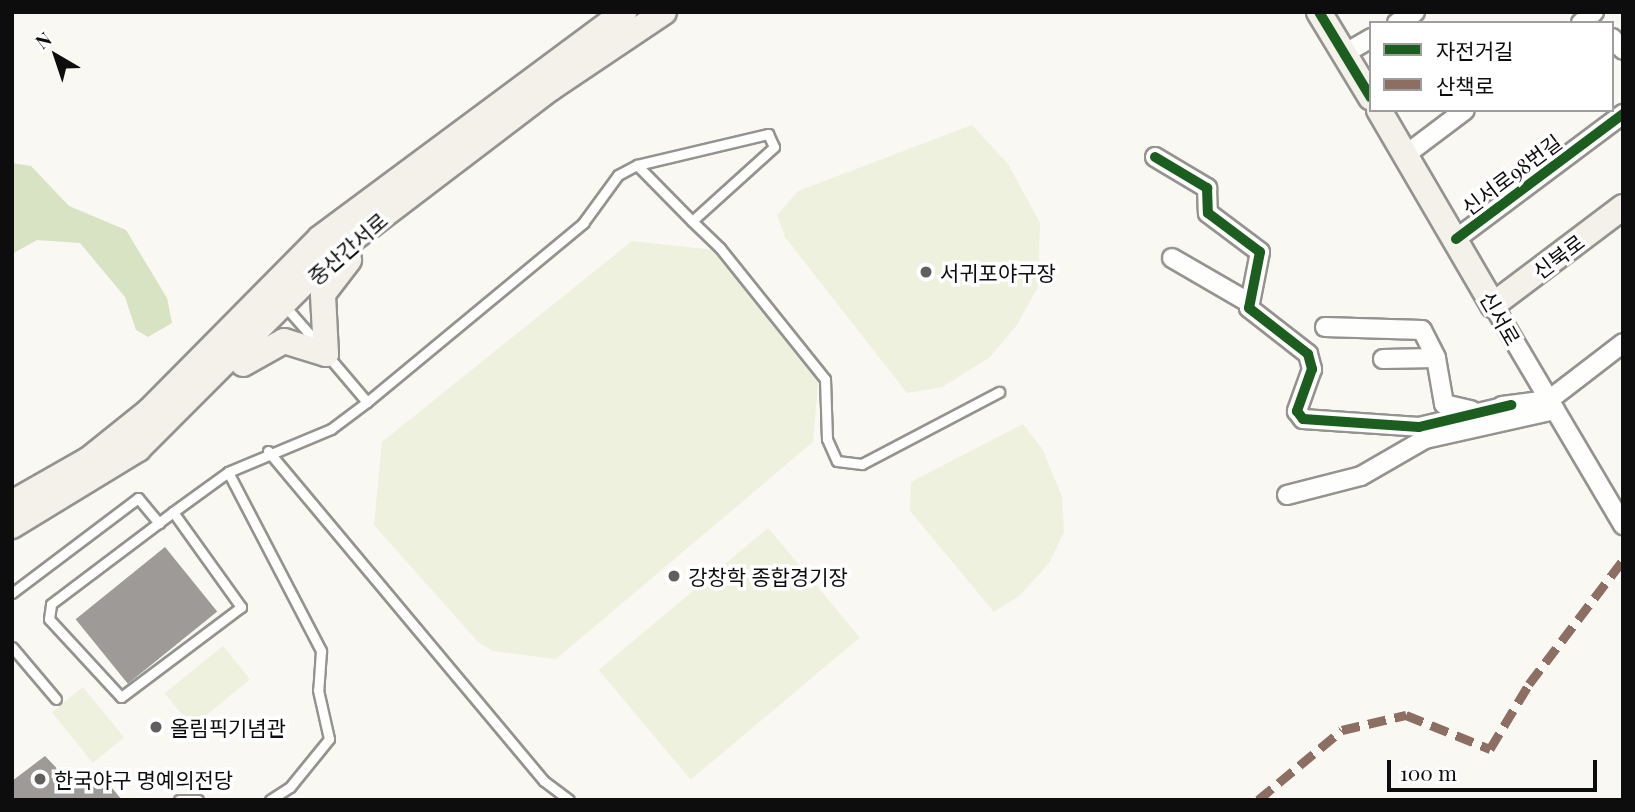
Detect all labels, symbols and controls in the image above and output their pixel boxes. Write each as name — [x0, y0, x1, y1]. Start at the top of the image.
north arrow — [21, 21, 91, 91]
legend — [1369, 21, 1614, 112]
text: N — [29, 25, 56, 54]
text: 자전거길 — [1436, 36, 1513, 64]
text: 산책로 — [1436, 71, 1494, 99]
street label: 신서로98번길 — [1456, 128, 1566, 220]
street label: 중산간서로 — [302, 207, 392, 289]
street label: 신북로 — [1527, 228, 1589, 284]
place label: 서귀포야구장 — [940, 259, 1056, 285]
marker: 서귀포야구장 — [918, 264, 934, 280]
street label: 신서로 — [1476, 287, 1526, 349]
place label: 강창학 종합경기장 — [688, 563, 848, 589]
marker: 강창학 종합경기장 — [666, 568, 682, 584]
place label: 올림픽기념관 — [170, 714, 286, 740]
marker: 올림픽기념관 — [148, 719, 164, 735]
scale bar — [1390, 746, 1600, 790]
text: 100 m — [1400, 758, 1457, 786]
place label: 한국야구 명예의전당 — [54, 766, 233, 792]
marker: 한국야구 명예의전당 — [32, 771, 48, 787]

